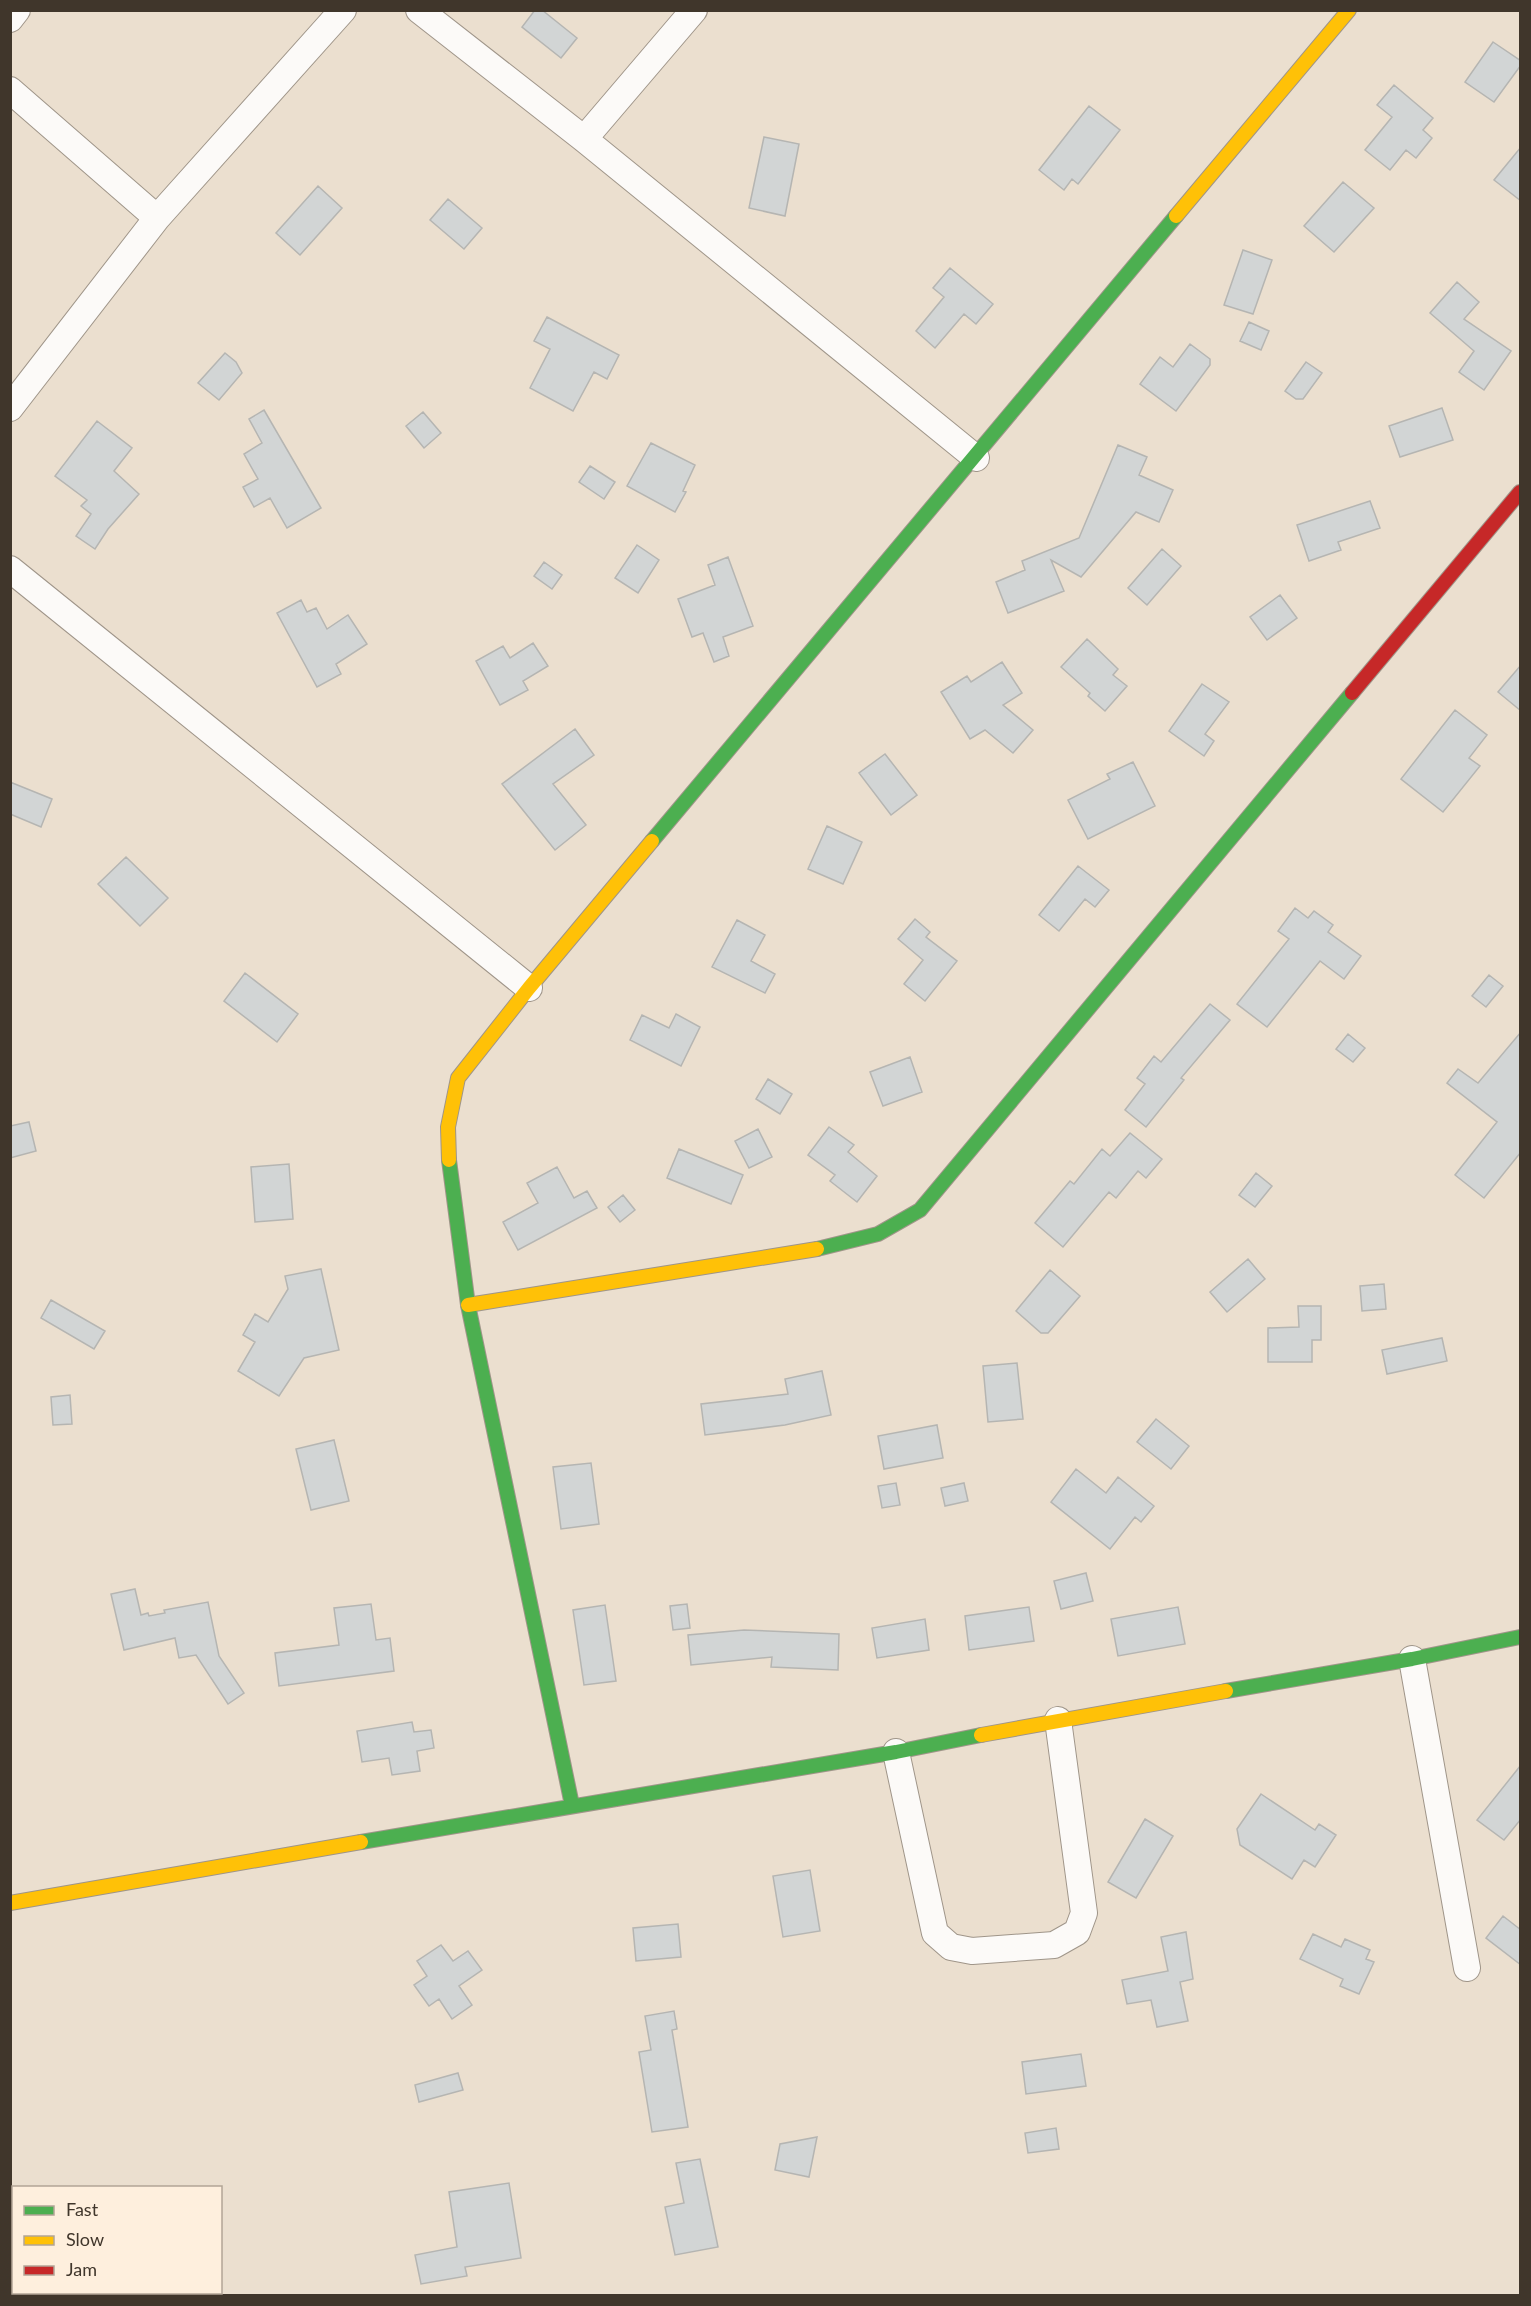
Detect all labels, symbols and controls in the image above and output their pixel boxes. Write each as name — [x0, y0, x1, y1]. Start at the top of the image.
legend — [12, 2186, 222, 2294]
text: Fast — [66, 2198, 99, 2220]
text: Slow — [66, 2228, 104, 2250]
text: Jam — [66, 2258, 97, 2280]

